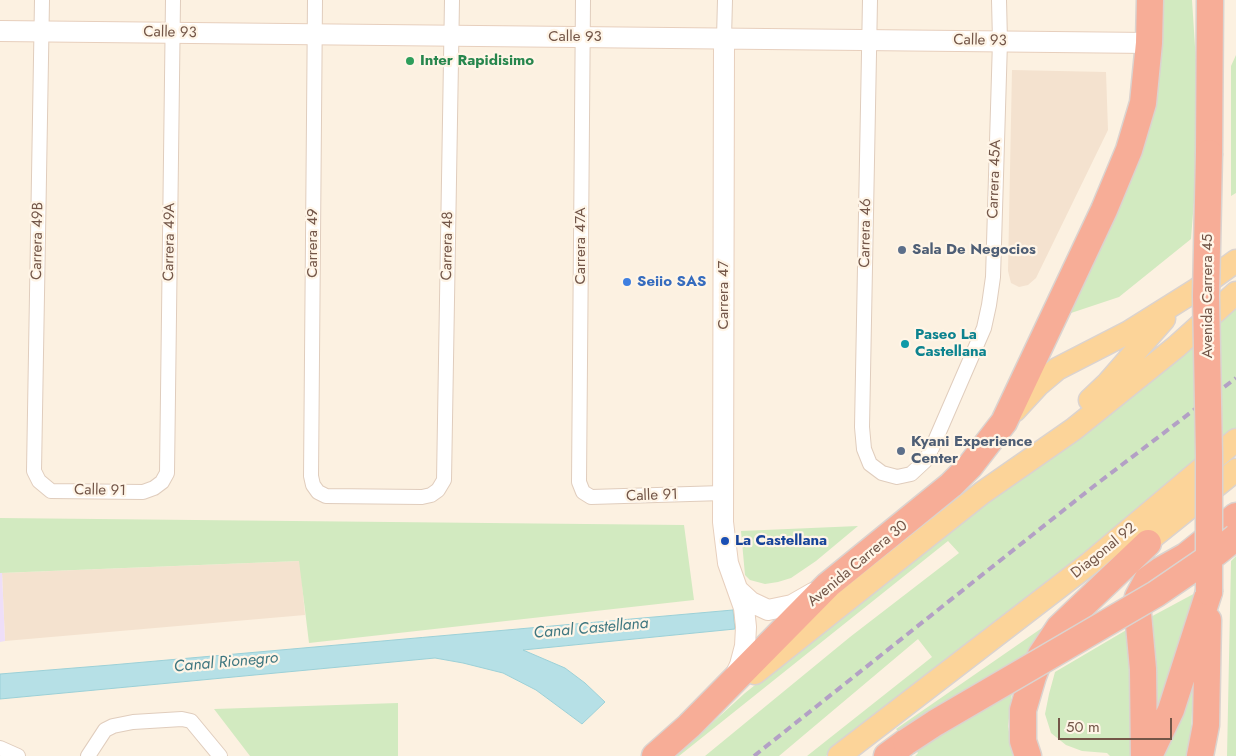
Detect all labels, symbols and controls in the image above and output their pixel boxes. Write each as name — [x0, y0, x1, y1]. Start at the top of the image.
street label: Calle 93 — [143, 24, 197, 42]
street label: Calle 93 — [548, 28, 602, 46]
street label: Calle 93 — [953, 32, 1007, 50]
place label: Inter Rapidisimo — [420, 52, 534, 70]
marker: Inter Rapidisimo — [404, 55, 416, 67]
street label: Carrera 45A — [985, 139, 1005, 219]
street label: Carrera 46 — [856, 198, 876, 268]
street label: Carrera 49B — [28, 202, 48, 280]
street label: Carrera 49A — [160, 203, 180, 281]
street label: Carrera 47A — [572, 207, 590, 285]
street label: Carrera 49 — [304, 208, 322, 278]
street label: Carrera 48 — [438, 211, 458, 281]
street label: Avenida Carrera 45 — [1199, 234, 1217, 358]
place label: Sala De Negocios — [912, 241, 1036, 259]
marker: Sala De Negocios — [896, 244, 908, 256]
street label: Carrera 47 — [715, 261, 733, 329]
place label: Seiio SAS — [637, 273, 706, 291]
marker: Seiio SAS — [621, 276, 633, 288]
place label: Paseo La Castellana — [915, 326, 987, 361]
marker: Paseo La Castellana — [899, 338, 911, 350]
place label: Kyani Experience Center — [911, 433, 1032, 468]
marker: Kyani Experience Center — [895, 445, 907, 457]
street label: Calle 91 — [74, 482, 126, 500]
street label: Calle 91 — [626, 486, 678, 506]
street label: Avenida Carrera 30 — [804, 517, 912, 611]
street label: Diagonal 92 — [1068, 519, 1140, 583]
place label: La Castellana — [735, 532, 827, 550]
marker: La Castellana — [719, 535, 731, 547]
water label: Canal Castellana — [533, 614, 649, 644]
water label: Canal Rionegro — [173, 649, 279, 677]
scale bar — [1061, 708, 1175, 740]
text: 50 m — [1066, 716, 1100, 738]

